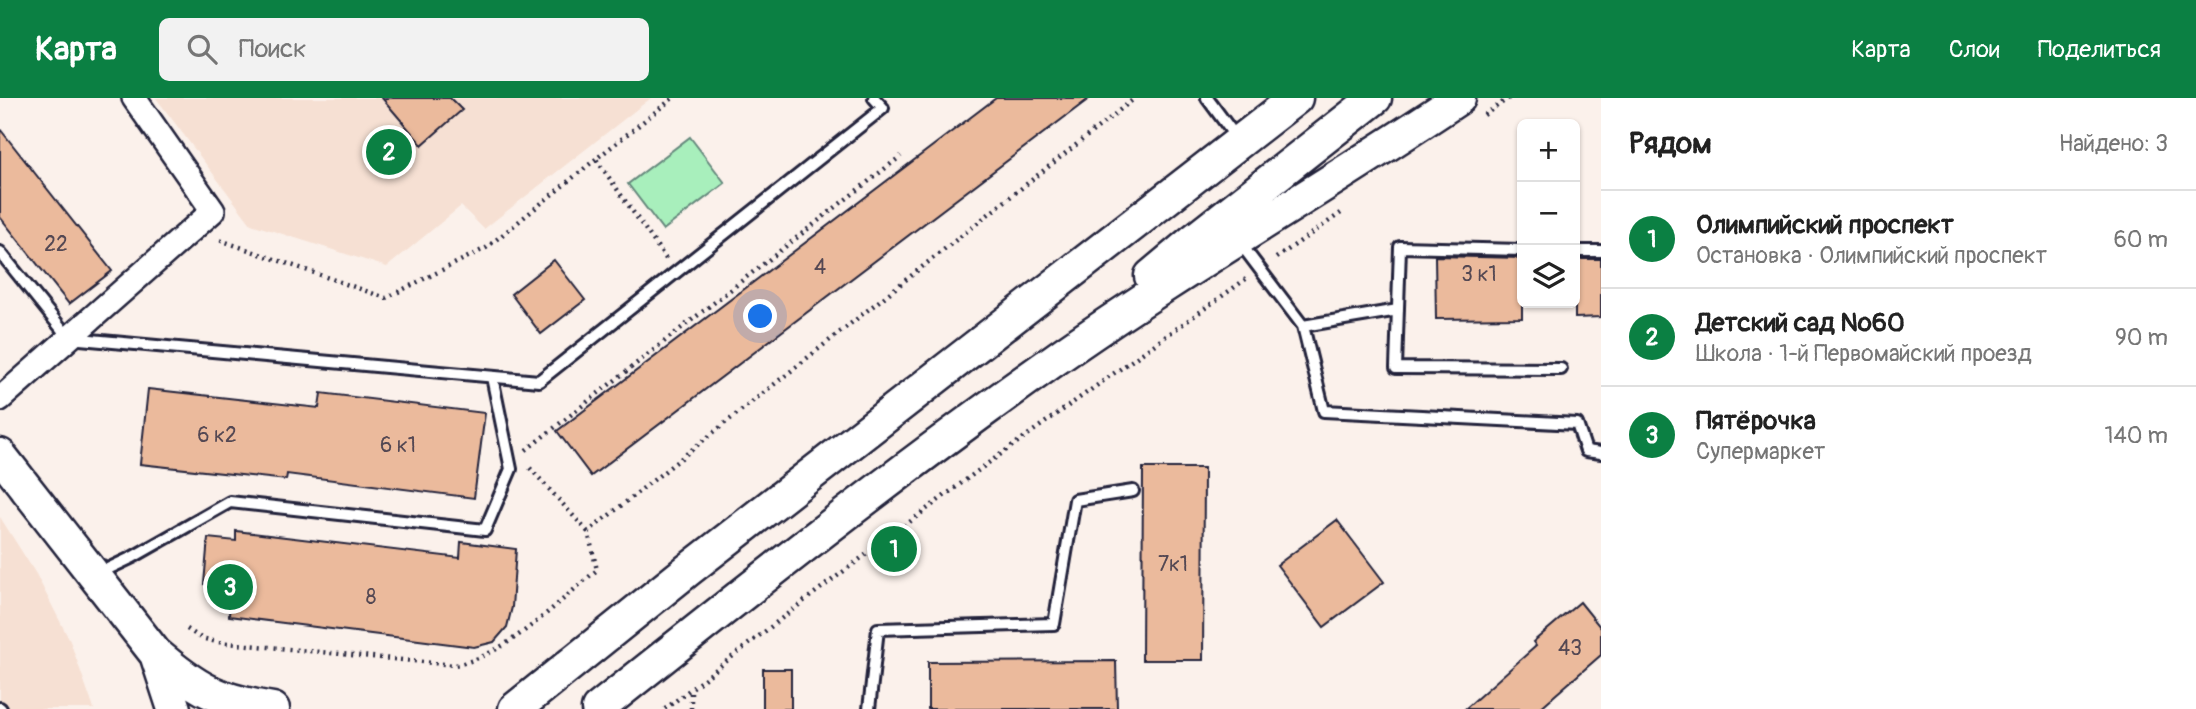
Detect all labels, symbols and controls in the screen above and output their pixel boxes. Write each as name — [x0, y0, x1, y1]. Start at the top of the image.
search box — [159, 18, 649, 81]
text: Карта — [35, 29, 117, 70]
icon: search — [183, 30, 221, 68]
text: Поиск — [239, 33, 307, 65]
text: Карта — [1851, 35, 1911, 64]
text: Слои — [1949, 35, 2000, 64]
text: Поделиться — [2038, 35, 2161, 64]
map controls — [1517, 119, 1580, 308]
button: + — [1517, 119, 1580, 182]
text: Рядом — [1629, 125, 1712, 162]
pin: 2 — [366, 126, 412, 178]
text: Найдено: 3 — [2059, 129, 2168, 158]
button: − — [1517, 182, 1580, 245]
text: Олимпийский проспект — [1696, 209, 1954, 241]
text: 1 — [1648, 225, 1657, 254]
text: 60 m — [2113, 225, 2168, 254]
house number: 22 — [44, 231, 68, 258]
text: Остановка · Олимпийский проспект — [1696, 241, 2047, 270]
button: layers — [1517, 245, 1580, 308]
house number: 4 — [814, 254, 826, 281]
house number: 3 к1 — [1461, 261, 1497, 288]
your location — [743, 299, 777, 333]
text: Детский сад №60 — [1696, 307, 1905, 339]
text: 2 — [1646, 323, 1658, 352]
text: 90 m — [2115, 323, 2168, 352]
text: Школа · 1-й Первомайский проезд — [1696, 339, 2032, 368]
text: Пятёрочка — [1696, 405, 1816, 437]
text: 3 — [1646, 421, 1658, 450]
text: 140 m — [2105, 421, 2168, 450]
house number: 6 к2 — [197, 422, 237, 449]
house number: 6 к1 — [380, 432, 416, 459]
text: Супермаркет — [1696, 437, 1825, 466]
pin: 1 — [871, 523, 917, 575]
house number: 7к1 — [1158, 551, 1188, 578]
pin: 3 — [207, 561, 253, 613]
house number: 8 — [366, 584, 376, 611]
house number: 43 — [1558, 635, 1582, 662]

